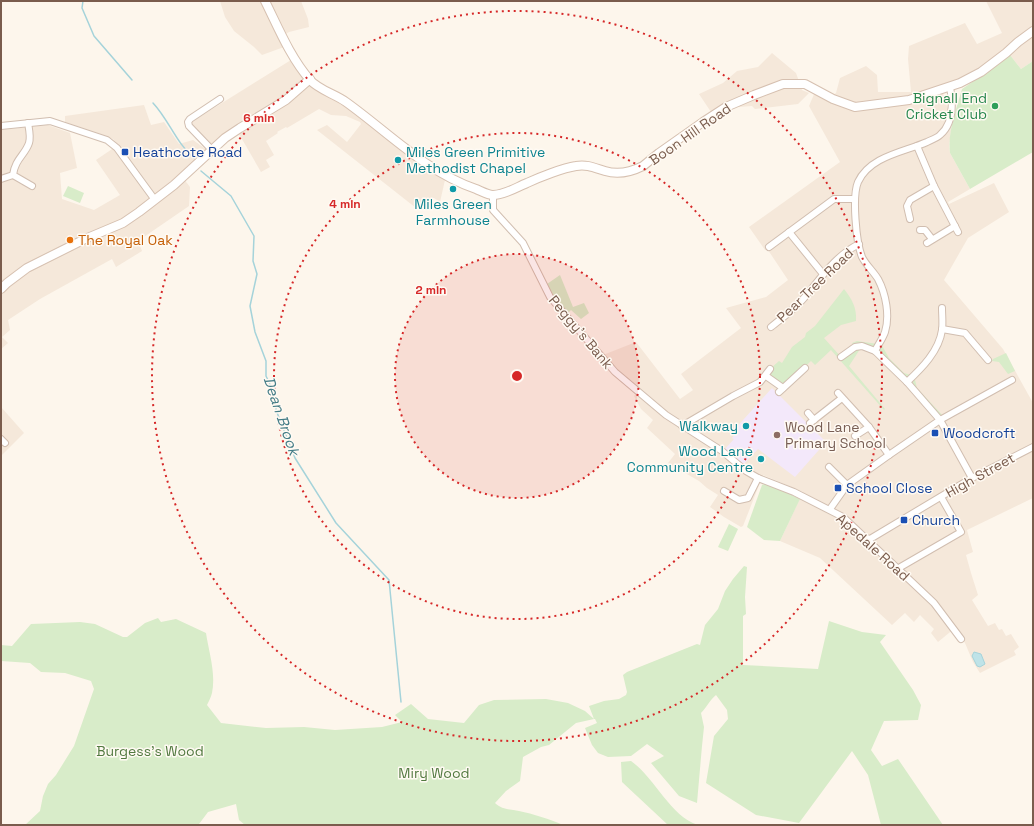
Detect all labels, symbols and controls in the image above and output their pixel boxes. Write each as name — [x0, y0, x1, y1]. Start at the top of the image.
place label: Bignall End Cricket Club — [906, 89, 987, 123]
street label: Boon Hill Road — [645, 99, 735, 169]
marker: Bignall End Cricket Club — [990, 101, 1000, 111]
text: 6 min — [243, 110, 275, 126]
place label: Heathcote Road — [133, 143, 242, 161]
place label: Miles Green Primitive Methodist Chapel — [406, 143, 545, 177]
marker: Heathcote Road — [120, 147, 130, 157]
marker: Miles Green Primitive Methodist Chapel — [393, 155, 403, 165]
marker: Miles Green Farmhouse — [448, 184, 458, 194]
place label: Miles Green Farmhouse — [414, 195, 492, 229]
text: 4 min — [329, 196, 361, 212]
place label: The Royal Oak — [78, 231, 173, 249]
marker: The Royal Oak — [65, 235, 75, 245]
street label: Pear Tree Road — [773, 244, 857, 326]
text: 2 min — [415, 282, 447, 298]
street label: Peggy's Bank — [545, 291, 617, 373]
centre of rings — [510, 369, 524, 383]
water label: Dean Brook — [260, 374, 305, 460]
place label: Walkway — [679, 417, 738, 435]
place label: Wood Lane Primary School — [785, 418, 886, 452]
marker: Walkway — [741, 421, 751, 431]
place label: Woodcroft — [943, 424, 1016, 442]
marker: Woodcroft — [930, 428, 940, 438]
marker: Wood Lane Primary School — [772, 430, 782, 440]
place label: Wood Lane Community Centre — [627, 442, 753, 476]
street label: High Street — [942, 449, 1018, 501]
marker: Wood Lane Community Centre — [756, 454, 766, 464]
place label: School Close — [846, 479, 933, 497]
marker: School Close — [833, 483, 843, 493]
street label: Apedale Road — [832, 509, 914, 585]
place label: Church — [912, 511, 960, 529]
marker: Church — [899, 515, 909, 525]
park label: Burgess's Wood — [96, 742, 204, 760]
park label: Miry Wood — [398, 764, 470, 782]

